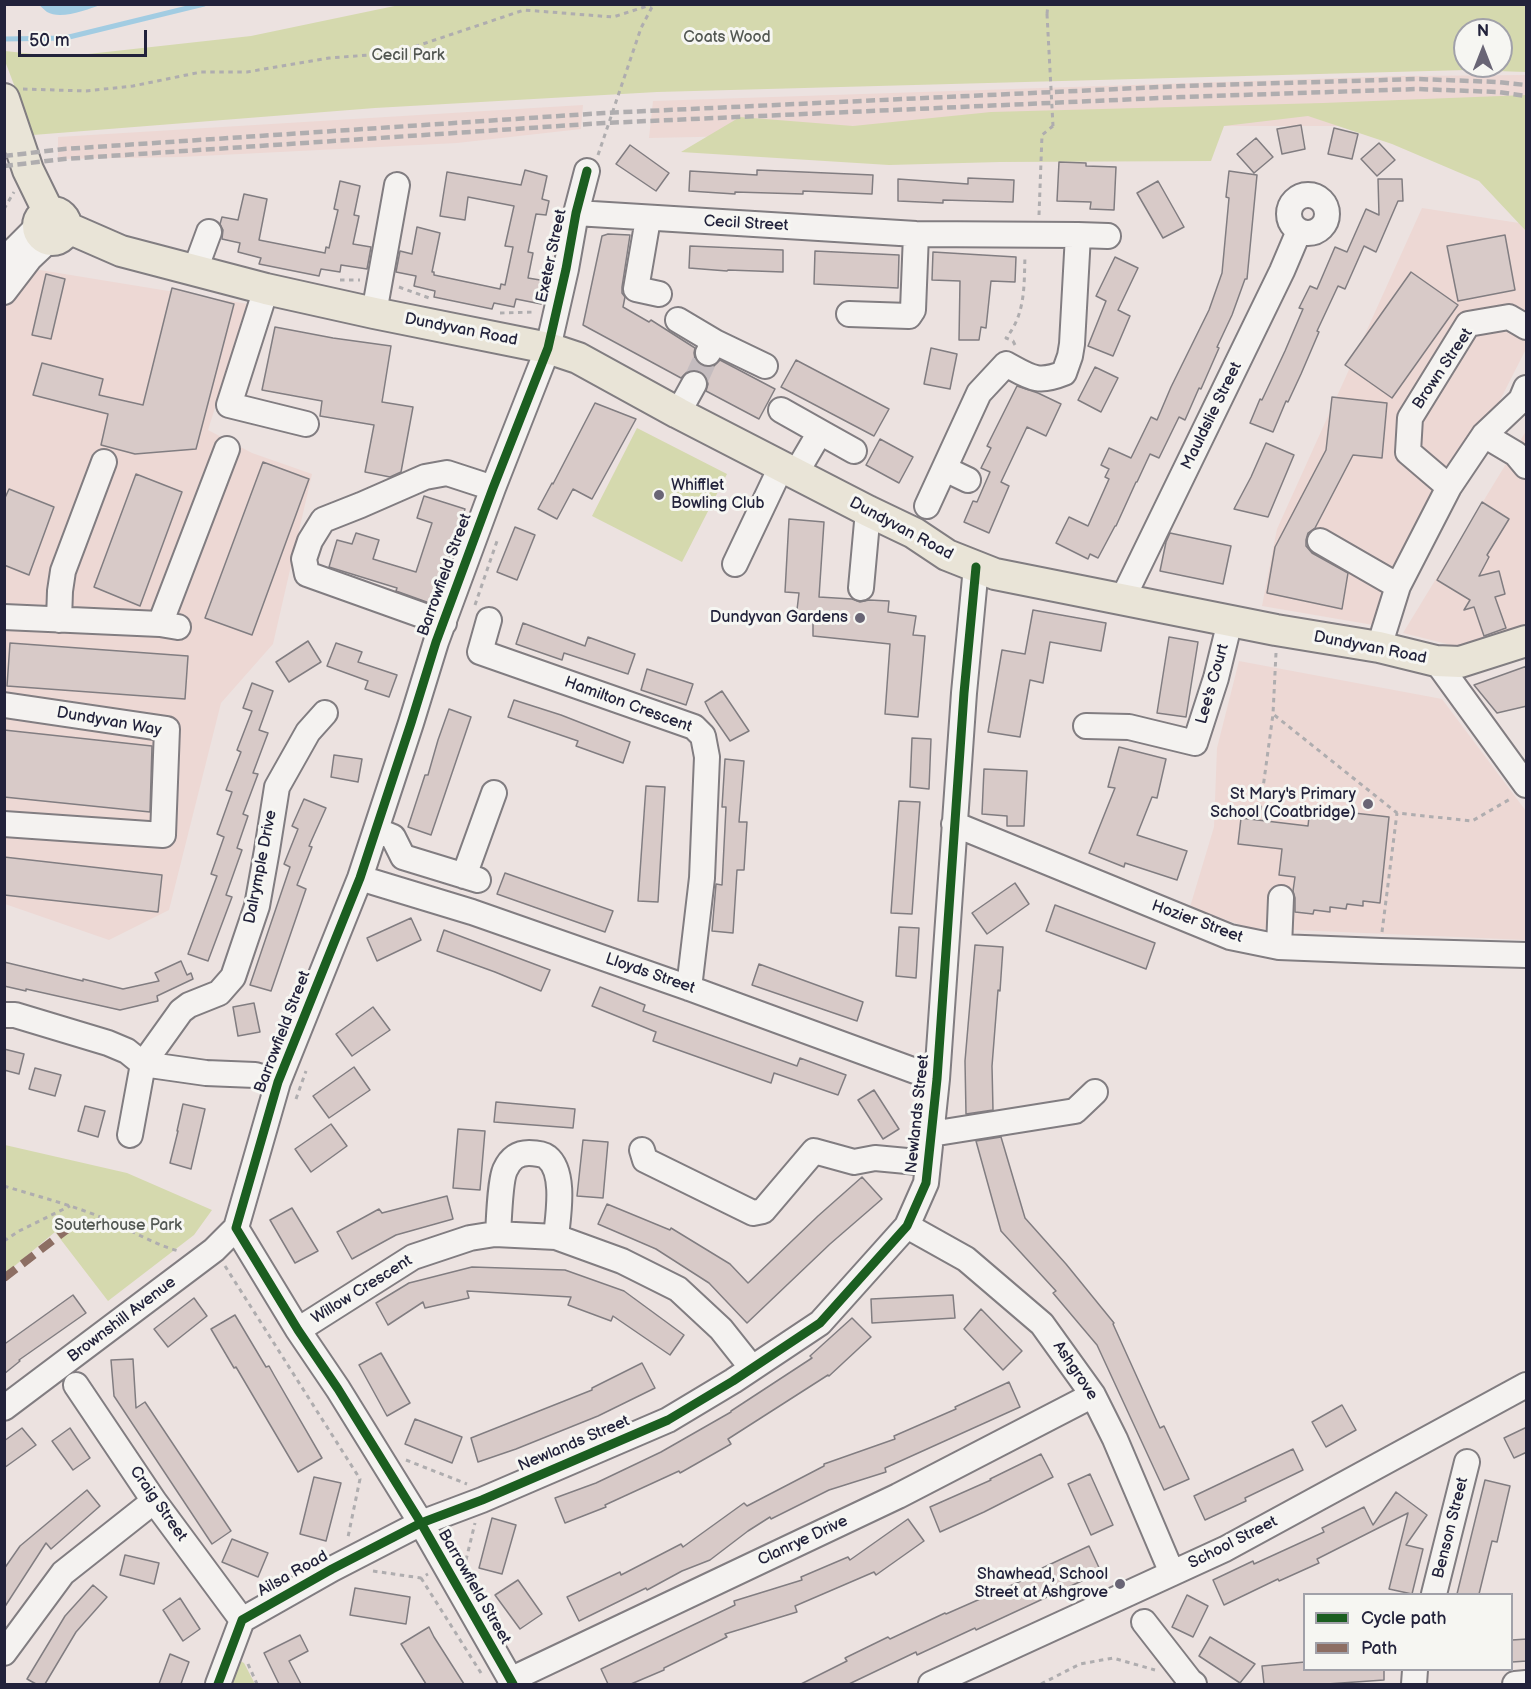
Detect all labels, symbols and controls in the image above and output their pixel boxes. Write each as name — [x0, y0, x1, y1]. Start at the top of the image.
scale bar — [21, 18, 150, 56]
north arrow — [1453, 18, 1513, 78]
text: N — [1477, 22, 1489, 41]
park label: Coats Wood — [683, 28, 771, 48]
text: 50 m — [29, 30, 70, 51]
park label: Cecil Park — [371, 46, 445, 66]
street label: Exeter Street — [533, 208, 571, 304]
street label: Cecil Street — [703, 212, 789, 236]
street label: Dundyvan Road — [403, 310, 519, 350]
street label: Brown Street — [1409, 325, 1477, 413]
street label: Mauldslie Street — [1178, 359, 1246, 473]
place label: Whifflet Bowling Club — [671, 476, 764, 514]
marker: Whifflet Bowling Club — [652, 488, 666, 502]
street label: Dundyvan Road — [846, 494, 956, 564]
street label: Barrowfield Street — [414, 511, 476, 639]
place label: Dundyvan Gardens — [710, 608, 848, 628]
marker: Dundyvan Gardens — [853, 611, 867, 625]
street label: Dundyvan Road — [1312, 628, 1428, 668]
street label: Lee's Court — [1192, 642, 1234, 726]
street label: Hamilton Crescent — [562, 673, 694, 737]
street label: Dundyvan Way — [55, 703, 163, 741]
place label: St Mary's Primary School (Coatbridge) — [1210, 785, 1356, 823]
marker: St Mary's Primary School (Coatbridge) — [1361, 797, 1375, 811]
street label: Dalrymple Drive — [241, 809, 281, 925]
street label: Hozier Street — [1149, 897, 1245, 947]
street label: Lloyds Street — [603, 950, 697, 998]
street label: Barrowfield Street — [251, 968, 315, 1096]
street label: Newlands Street — [902, 1054, 934, 1174]
park label: Souterhouse Park — [54, 1216, 182, 1236]
street label: Willow Crescent — [308, 1251, 416, 1329]
street label: Brownshill Avenue — [64, 1273, 180, 1367]
street label: Ashgrove — [1048, 1338, 1102, 1404]
street label: Newlands Street — [515, 1412, 633, 1476]
street label: Craig Street — [125, 1463, 191, 1545]
street label: Benson Street — [1429, 1475, 1473, 1581]
street label: Clanrye Drive — [755, 1512, 851, 1570]
street label: School Street — [1185, 1512, 1281, 1574]
street label: Barrowfield Street — [433, 1526, 515, 1648]
street label: Ailsa Road — [255, 1547, 331, 1601]
place label: Shawhead, School Street at Ashgrove — [975, 1565, 1108, 1603]
marker: Shawhead, School Street at Ashgrove — [1113, 1577, 1127, 1591]
legend — [1303, 1593, 1513, 1671]
text: Cycle path — [1361, 1608, 1447, 1629]
text: Path — [1361, 1638, 1397, 1659]

